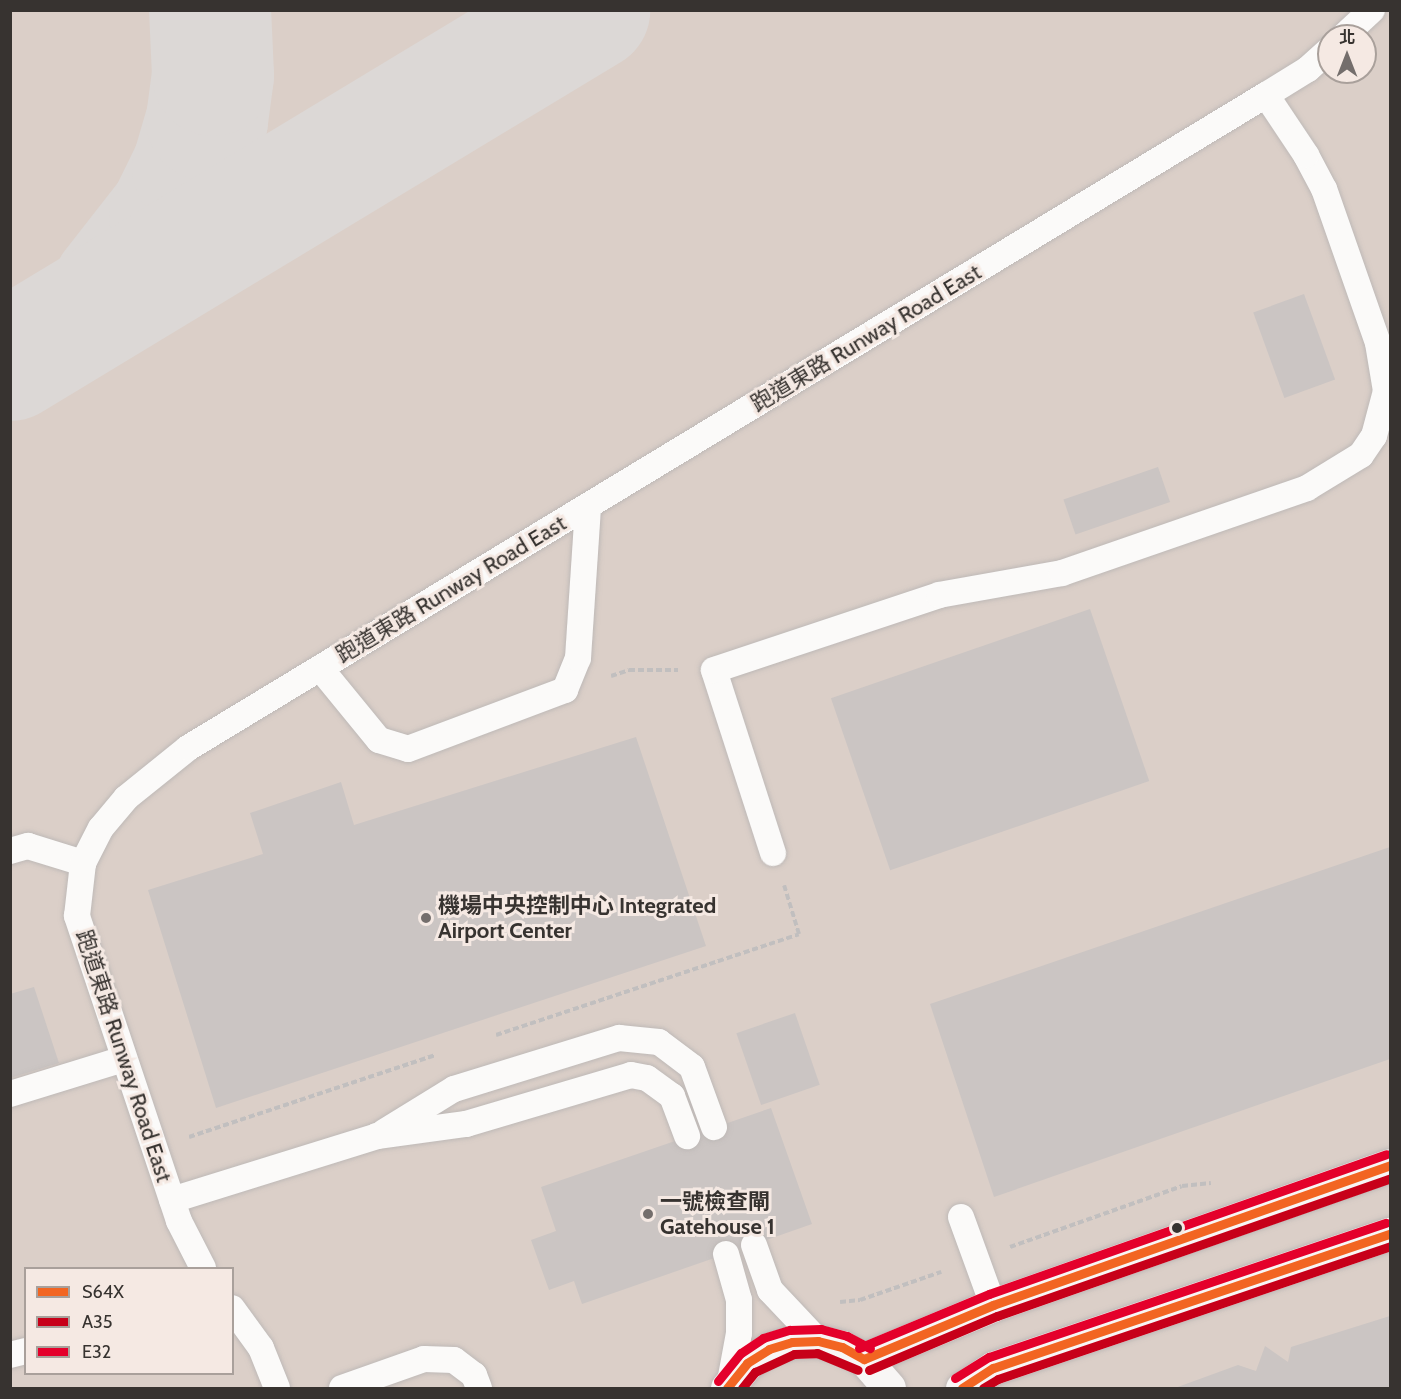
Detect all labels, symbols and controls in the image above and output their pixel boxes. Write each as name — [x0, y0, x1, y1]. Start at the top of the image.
north arrow — [1317, 24, 1377, 84]
text: 北 — [1339, 28, 1355, 47]
street label: 跑道東路 Runway Road East — [746, 259, 986, 417]
street label: 跑道東路 Runway Road East — [331, 510, 571, 668]
place label: 機場中央控制中心 Integrated Airport Center — [438, 892, 716, 944]
marker: 機場中央控制中心 Integrated Airport Center — [419, 911, 433, 925]
street label: 跑道東路 Runway Road East — [71, 927, 177, 1185]
place label: 一號檢查閘 Gatehouse 1 — [660, 1188, 775, 1240]
marker: 一號檢查閘 Gatehouse 1 — [641, 1207, 655, 1221]
unlabelled marker — [1171, 1222, 1183, 1234]
legend — [24, 1267, 234, 1375]
text: S64X — [82, 1281, 124, 1303]
text: A35 — [82, 1311, 113, 1333]
text: E32 — [82, 1341, 111, 1363]

